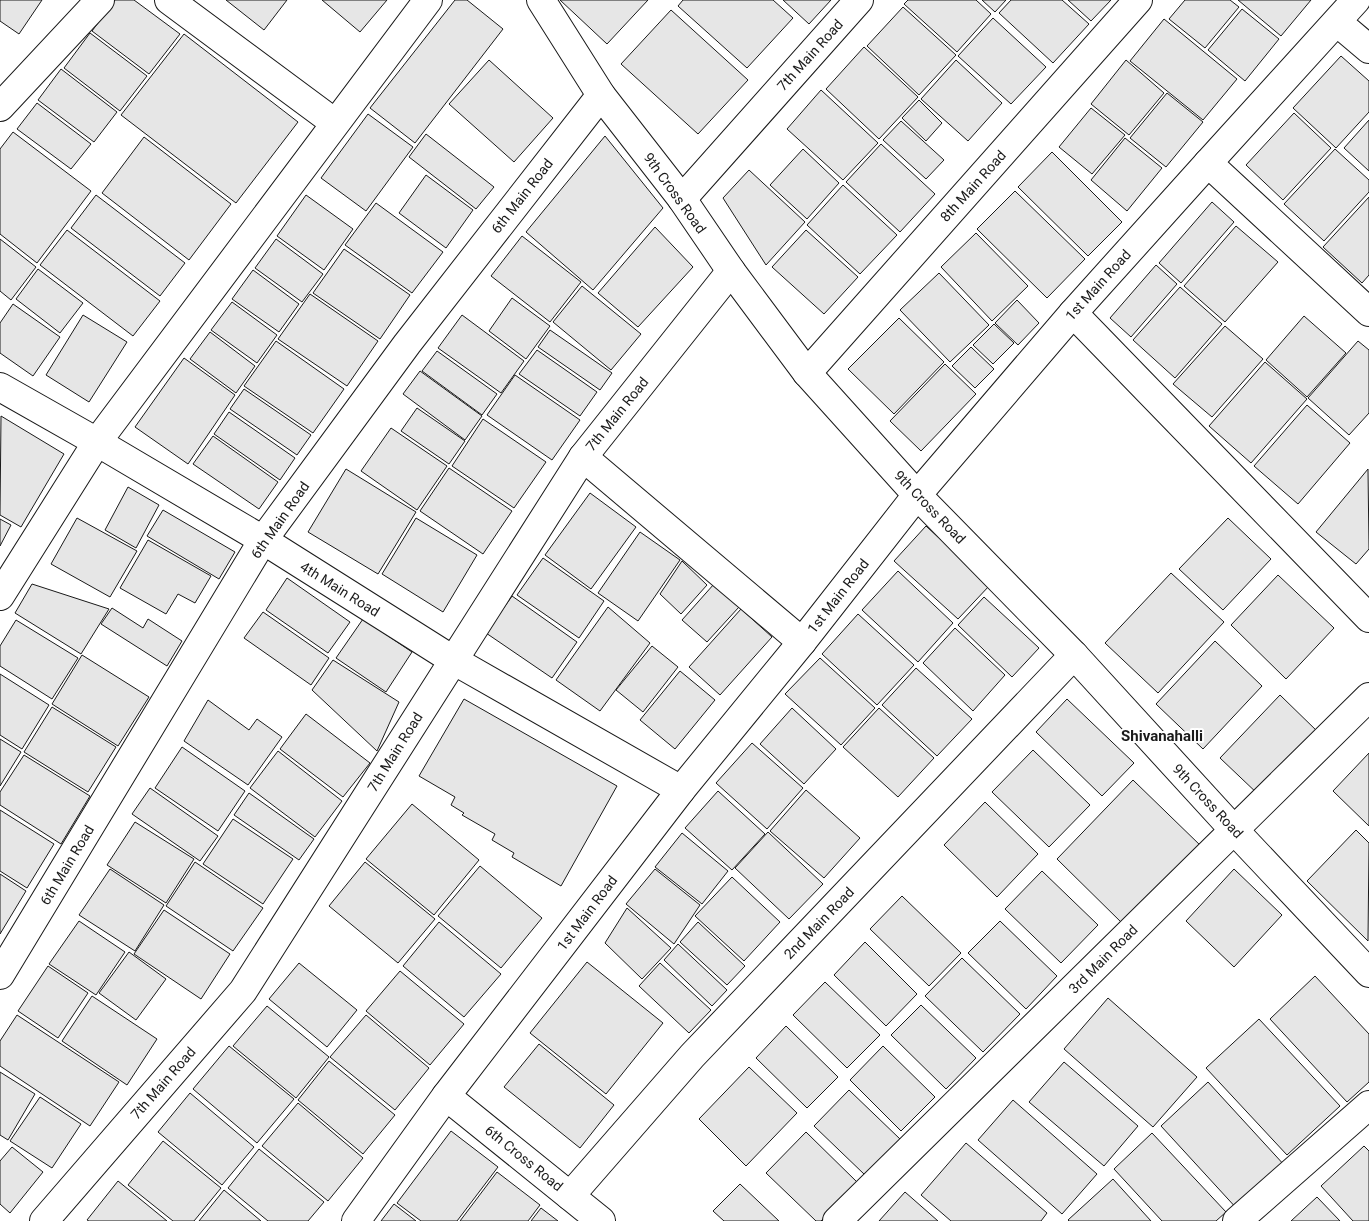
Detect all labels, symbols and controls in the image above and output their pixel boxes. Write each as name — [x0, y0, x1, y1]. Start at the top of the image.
street label: 7th Main Road — [774, 16, 846, 94]
street label: 8th Main Road — [937, 147, 1009, 225]
street label: 9th Cross Road — [640, 150, 710, 236]
street label: 6th Main Road — [488, 156, 556, 236]
street label: 1st Main Road — [1062, 246, 1134, 324]
street label: 7th Main Road — [582, 374, 652, 454]
street label: 9th Cross Road — [891, 467, 969, 547]
street label: 6th Main Road — [248, 478, 312, 562]
street label: 1st Main Road — [804, 556, 872, 636]
street label: 4th Main Road — [298, 558, 382, 620]
street label: 7th Main Road — [364, 710, 426, 794]
district label: Shivanahalli — [1121, 727, 1203, 745]
street label: 9th Cross Road — [1170, 761, 1246, 841]
street label: 6th Main Road — [37, 822, 97, 908]
street label: 1st Main Road — [554, 872, 620, 954]
street label: 2nd Main Road — [781, 884, 857, 962]
street label: 3rd Main Road — [1065, 921, 1141, 997]
street label: 7th Main Road — [127, 1044, 199, 1122]
street label: 6th Cross Road — [482, 1122, 566, 1194]

